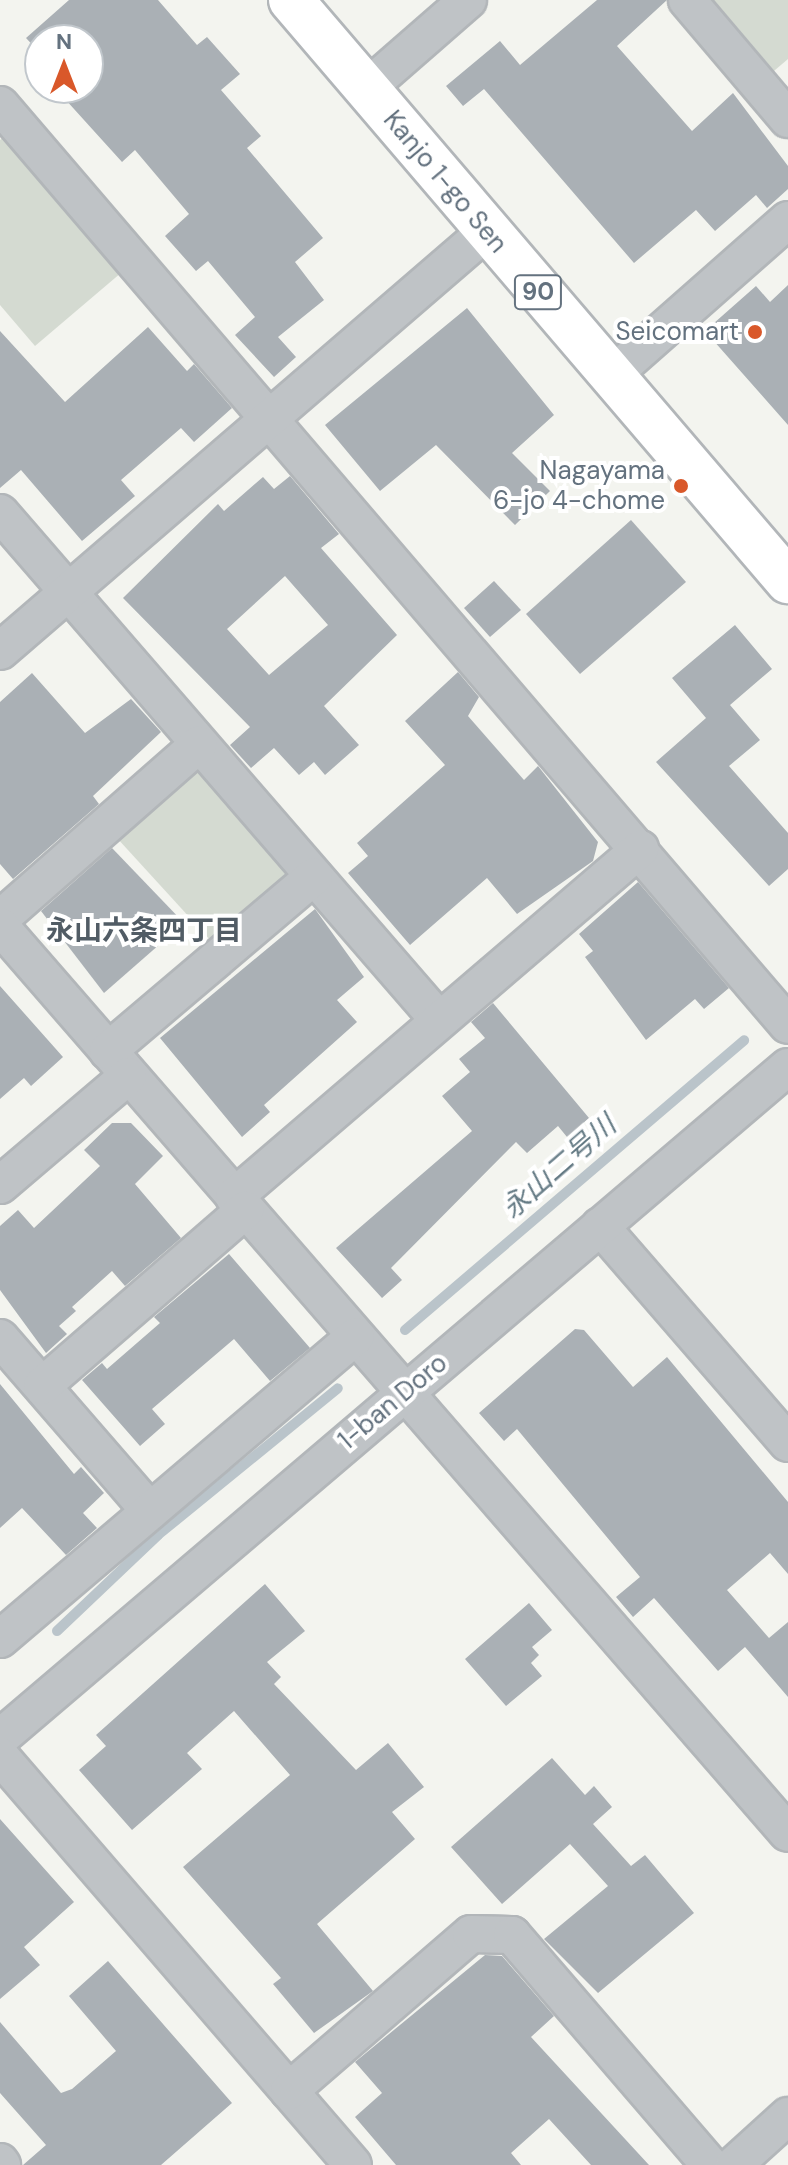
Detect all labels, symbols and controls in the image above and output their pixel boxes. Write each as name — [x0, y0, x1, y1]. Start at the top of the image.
north arrow — [24, 24, 104, 104]
text: N — [56, 27, 72, 56]
street label: Kanjo 1-go Sen — [377, 105, 513, 259]
road number: 90 — [512, 272, 564, 312]
place label: Seicomart — [616, 316, 739, 348]
marker: Seicomart — [746, 323, 764, 341]
place label: Nagayama 6-jo 4-chome — [493, 455, 665, 516]
marker: Nagayama 6-jo 4-chome — [672, 477, 690, 495]
district label: 永山六条四丁目 — [46, 914, 242, 948]
water label: 永山二号川 — [495, 1108, 623, 1226]
street label: 1-ban Doro — [332, 1348, 454, 1456]

